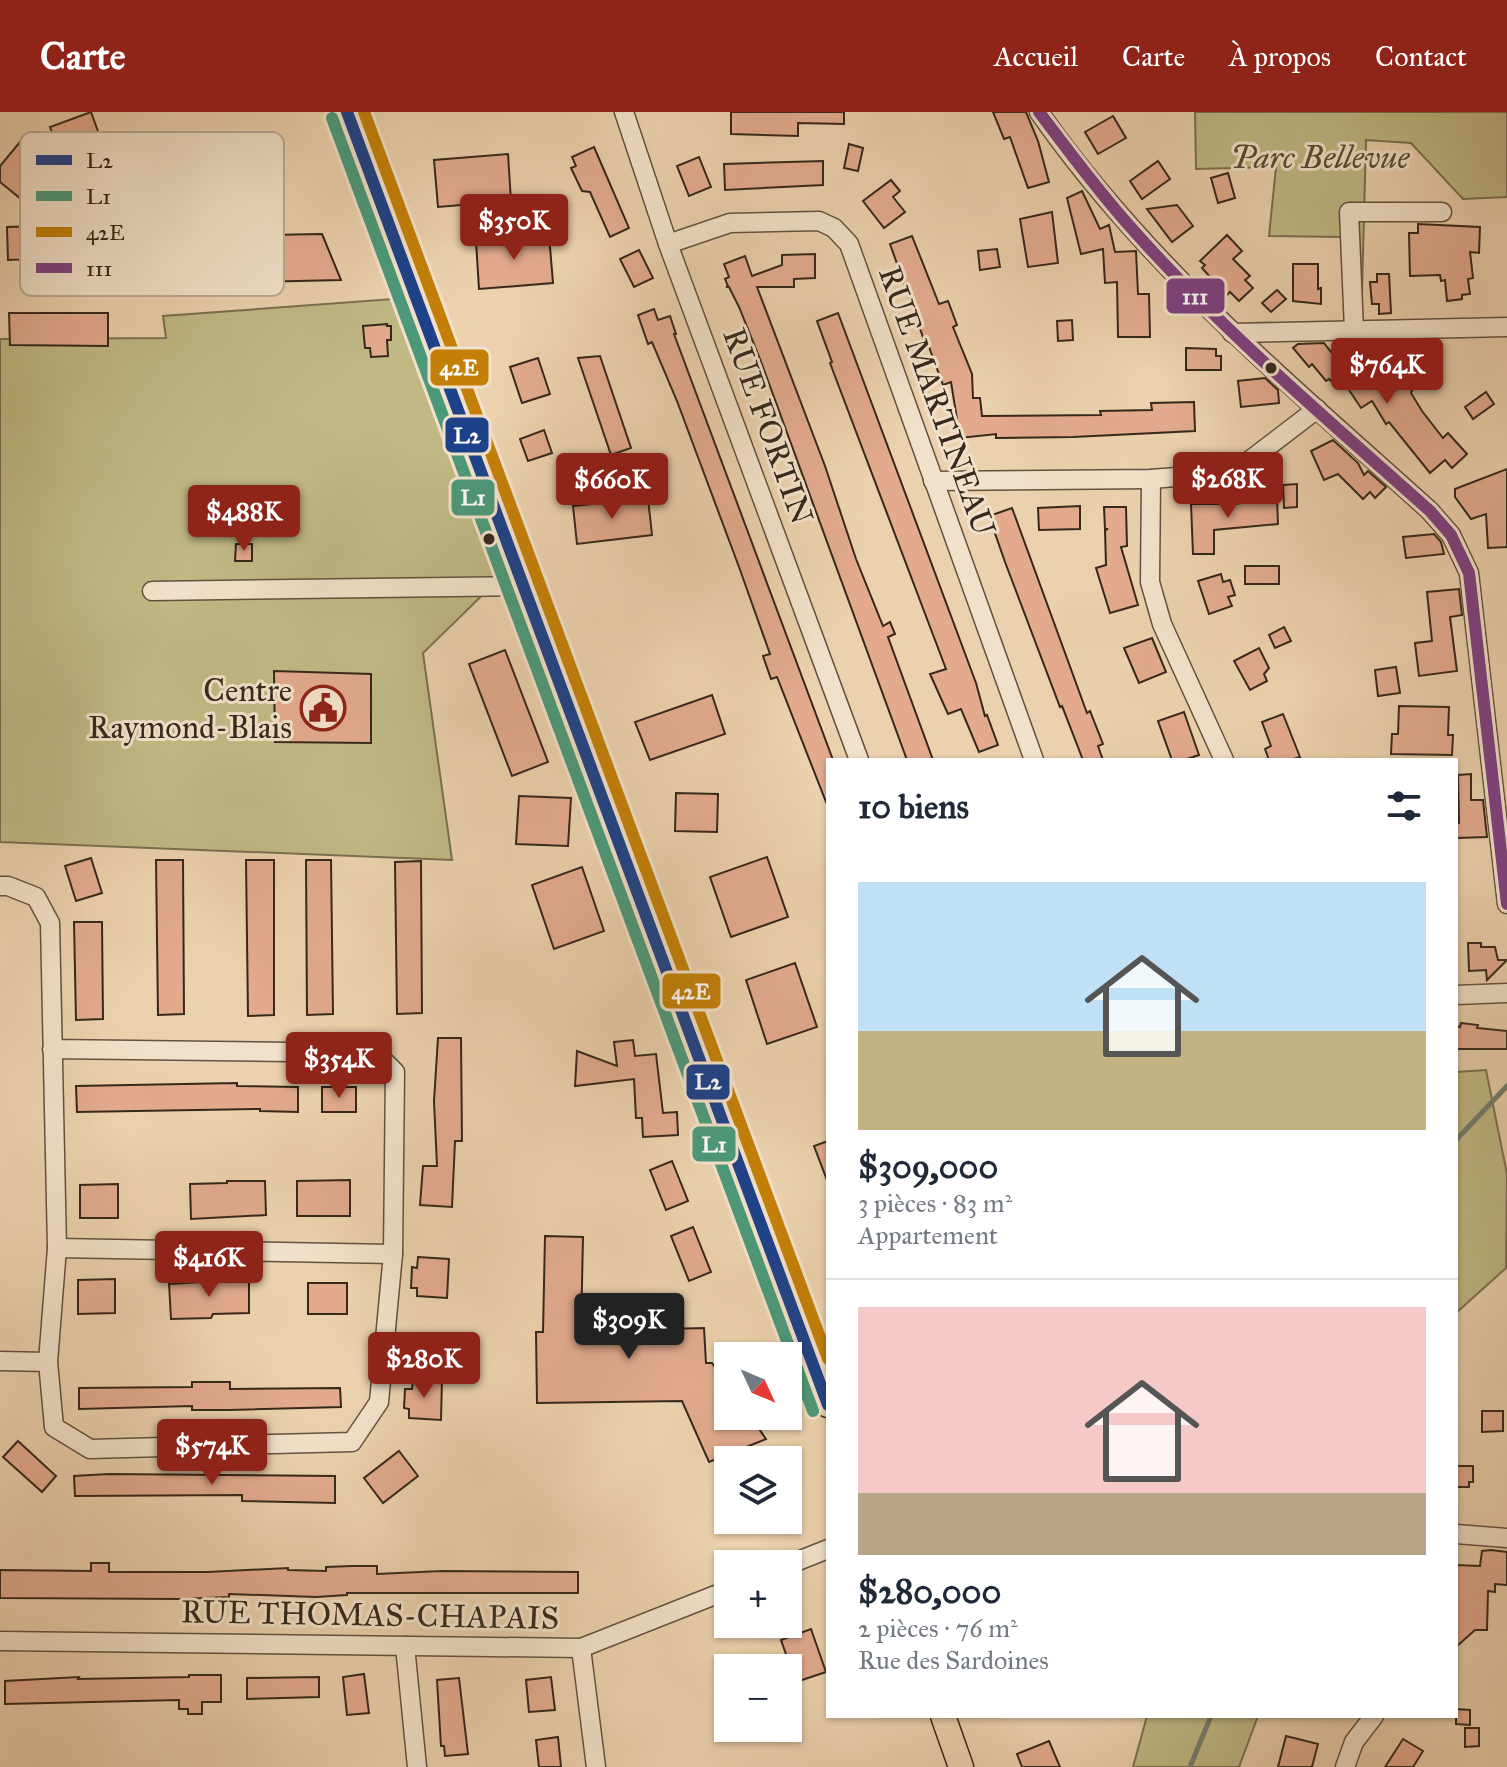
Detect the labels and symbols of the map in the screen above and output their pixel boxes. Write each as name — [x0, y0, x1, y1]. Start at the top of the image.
legend — [20, 132, 284, 296]
park label: Parc Bellevue — [1231, 138, 1410, 177]
text: L2 — [86, 147, 113, 174]
text: L1 — [86, 183, 111, 210]
pin: $350K — [458, 194, 570, 262]
text: 42E — [86, 219, 125, 246]
text: 111 — [86, 255, 112, 282]
street label: RUE MARTINEAU — [870, 261, 1004, 542]
line badge: 111 — [1165, 277, 1226, 315]
text: 111 — [1182, 283, 1208, 310]
street label: RUE FORTIN — [714, 322, 822, 530]
pin: $764K — [1331, 338, 1443, 406]
line badge: 42E — [429, 348, 490, 387]
text: 42E — [440, 354, 479, 381]
unlabelled marker — [1263, 360, 1279, 376]
line badge: L2 — [444, 416, 490, 454]
text: L2 — [453, 422, 482, 449]
pin: $268K — [1172, 452, 1284, 520]
pin: $660K — [556, 453, 668, 521]
line badge: L1 — [450, 478, 496, 517]
text: L1 — [461, 484, 486, 511]
pin: $488K — [188, 485, 300, 553]
unlabelled marker — [481, 531, 497, 547]
place label: Centre Raymond-Blais — [88, 671, 292, 747]
public building icon: Centre Raymond-Blais — [299, 684, 347, 732]
line badge: 42E — [661, 972, 722, 1010]
text: 42E — [672, 978, 711, 1005]
pin: $354K — [283, 1032, 395, 1100]
line badge: L2 — [685, 1063, 731, 1101]
text: L2 — [694, 1068, 723, 1095]
line badge: L1 — [691, 1125, 737, 1163]
text: L1 — [702, 1131, 727, 1158]
pin: $416K — [153, 1231, 265, 1299]
pin: $309K — [573, 1293, 685, 1361]
pin: $280K — [368, 1332, 480, 1400]
north arrow — [714, 1342, 802, 1430]
pin: $574K — [156, 1419, 268, 1487]
street label: RUE THOMAS-CHAPAIS — [181, 1592, 559, 1638]

